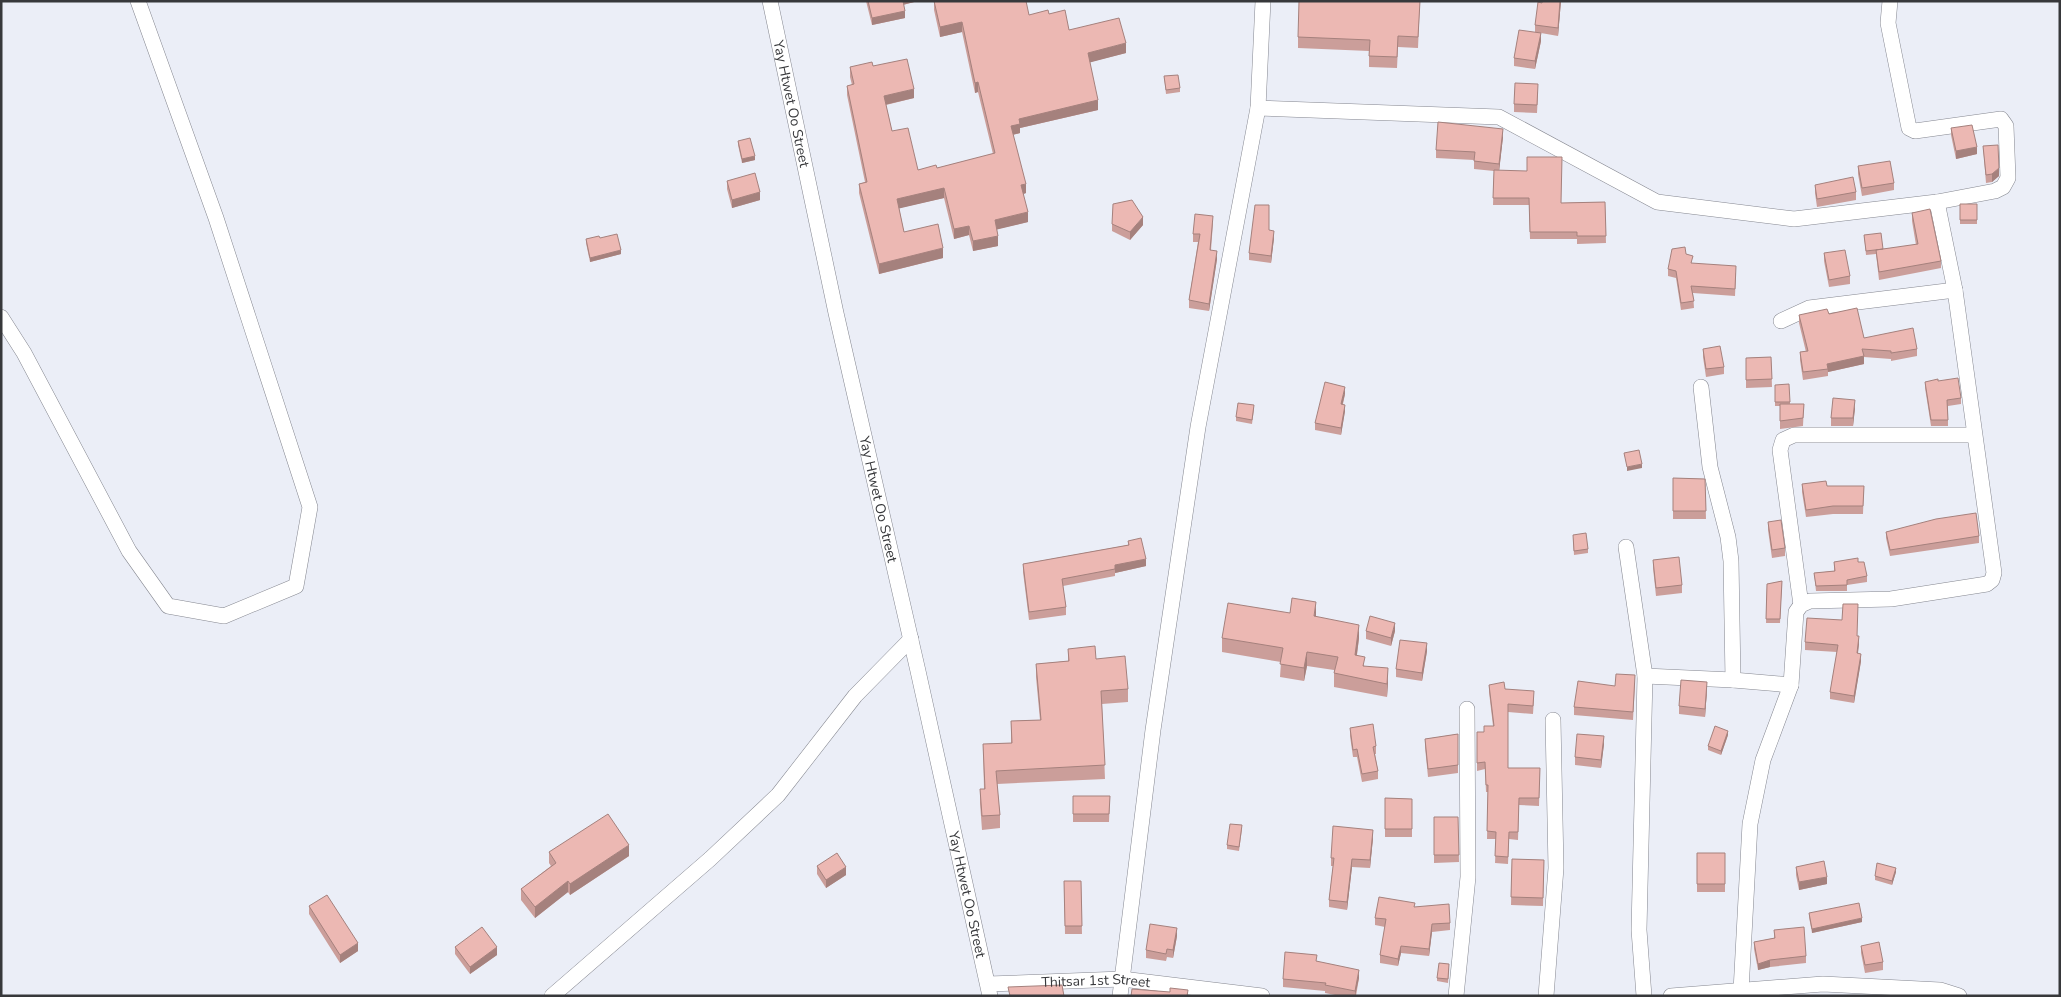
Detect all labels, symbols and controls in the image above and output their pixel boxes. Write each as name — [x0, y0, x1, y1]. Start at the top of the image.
street label: Yay Htwet Oo Street — [769, 38, 814, 169]
street label: Yay Htwet Oo Street — [855, 433, 902, 564]
street label: Yay Htwet Oo Street — [944, 828, 991, 960]
street label: Thitsar 1st Street — [1041, 969, 1152, 992]

